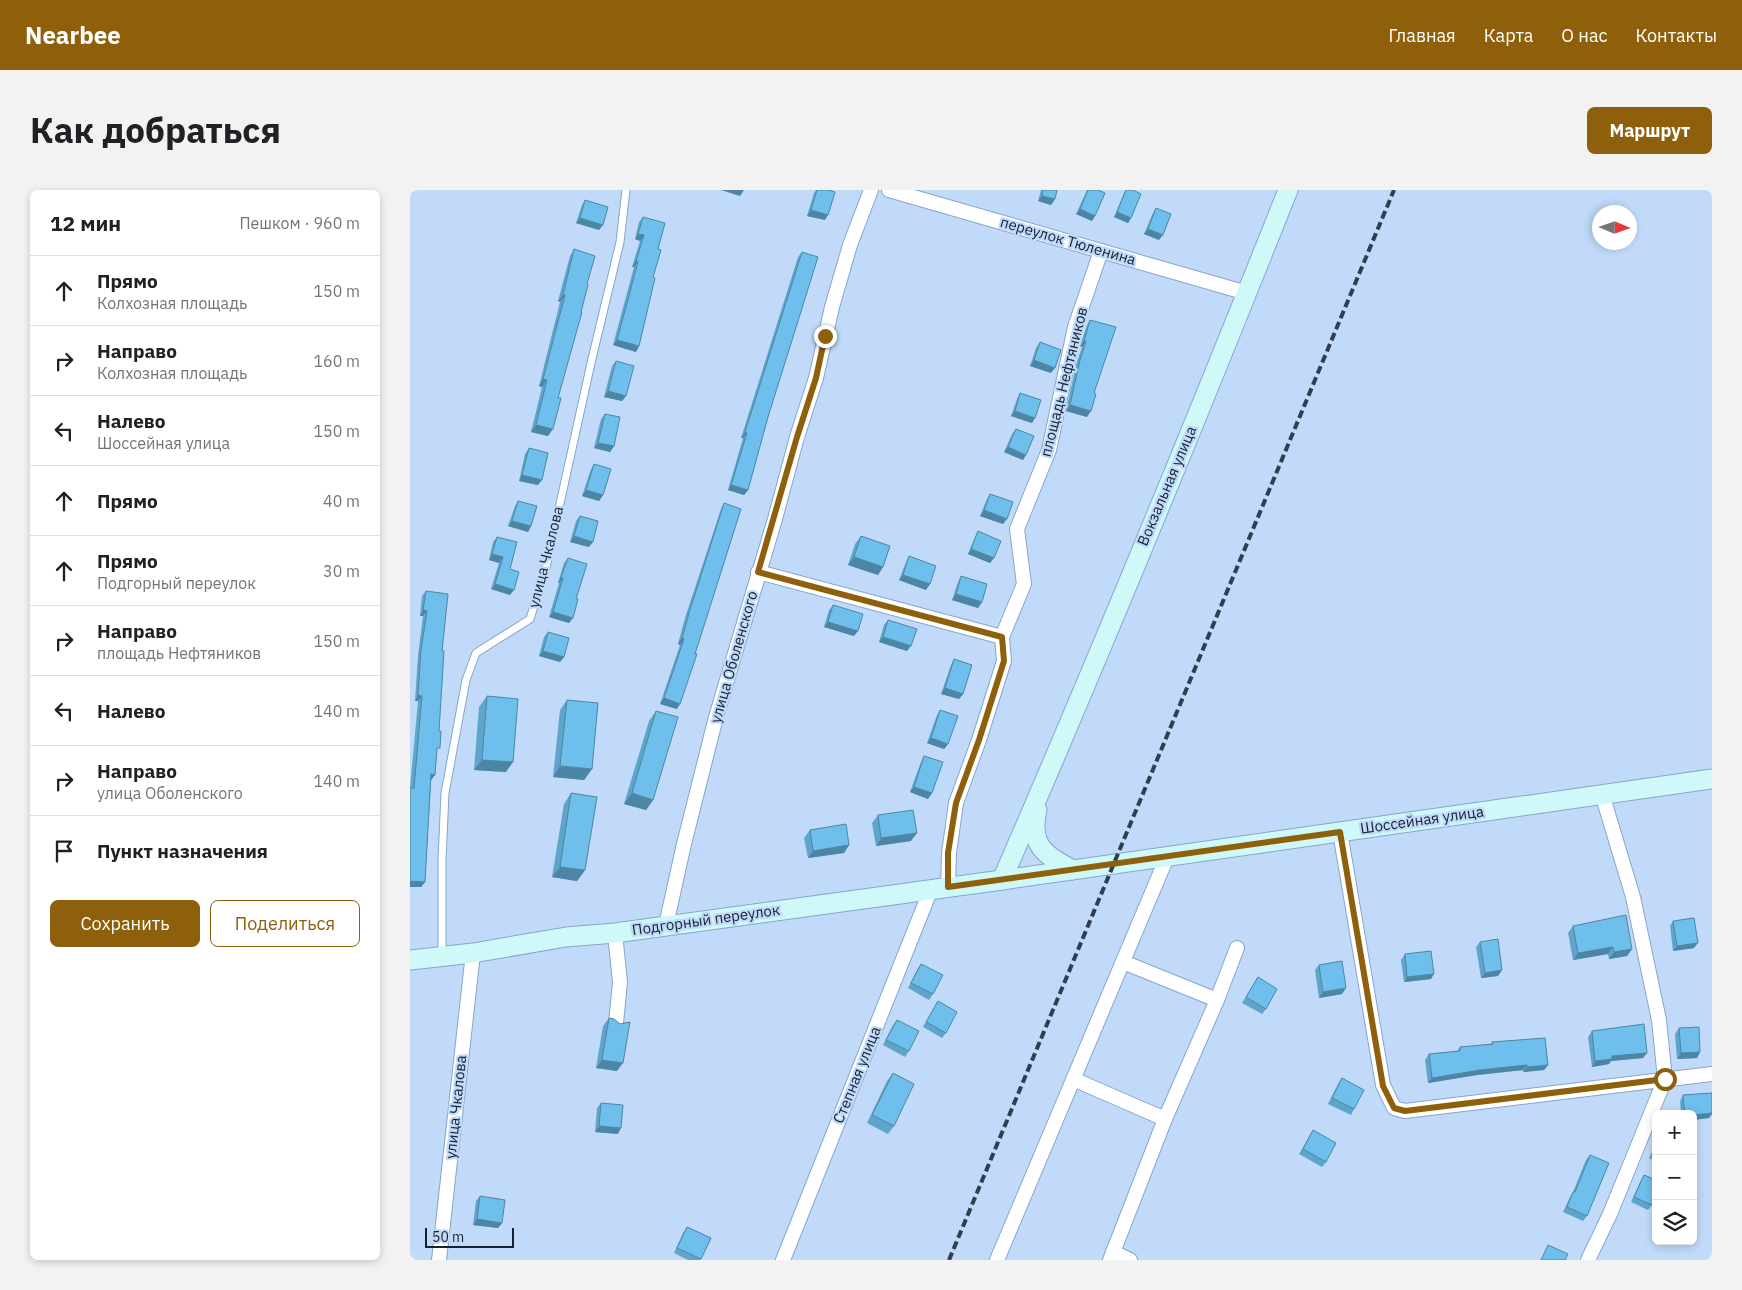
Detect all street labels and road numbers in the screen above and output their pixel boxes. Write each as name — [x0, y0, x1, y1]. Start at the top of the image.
street label: переулок Тюленина — [998, 212, 1138, 269]
street label: площадь Нефтяников — [1036, 305, 1091, 459]
street label: Вокзальная улица — [1133, 423, 1200, 548]
street label: улица Чкалова — [524, 504, 567, 610]
street label: улица Оболенского — [706, 589, 761, 725]
street label: Шоссейная улица — [1359, 801, 1485, 838]
street label: Подгорный переулок — [631, 900, 781, 939]
street label: Степная улица — [828, 1024, 885, 1126]
street label: улица Чкалова — [441, 1054, 470, 1160]

